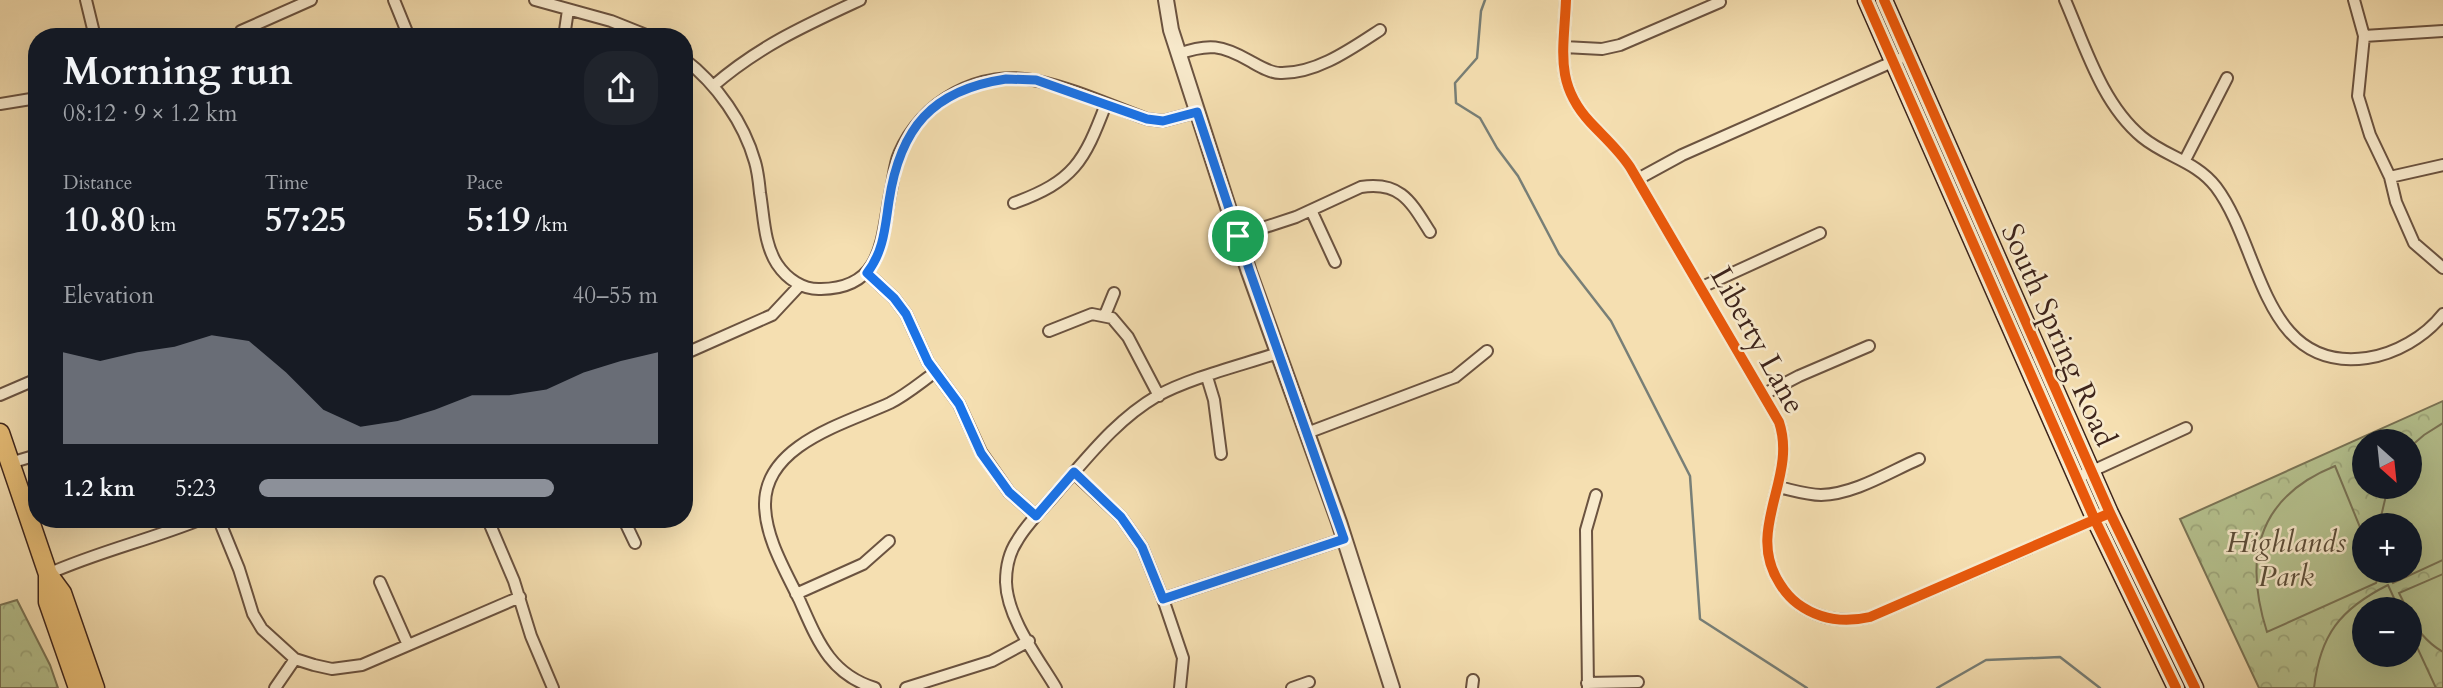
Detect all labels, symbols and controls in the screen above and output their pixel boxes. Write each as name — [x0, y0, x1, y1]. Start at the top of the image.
text: Morning run — [63, 46, 293, 98]
button: share — [584, 51, 658, 125]
text: 08:12 · 9 × 1.2 km — [63, 98, 237, 129]
text: Distance — [63, 170, 132, 196]
text: Time — [265, 170, 309, 196]
text: Pace — [466, 170, 503, 196]
text: 10.80 — [63, 196, 145, 244]
text: 57:25 — [265, 196, 347, 244]
text: 5:19 — [466, 196, 530, 244]
pin — [1208, 206, 1268, 266]
text: km — [145, 212, 176, 238]
text: /km — [530, 212, 568, 238]
icon: arrive — [1219, 217, 1257, 255]
street label: South Spring Road — [1991, 217, 2126, 453]
street label: Liberty Lane — [1700, 259, 1815, 421]
text: Elevation — [63, 280, 154, 311]
text: 40–55 m — [573, 280, 658, 311]
north arrow — [2352, 429, 2422, 499]
map controls — [2352, 429, 2422, 667]
text: 1.2 km — [63, 473, 135, 504]
text: 5:23 — [175, 473, 216, 504]
button: + — [2352, 513, 2422, 583]
park label: Highlands Park — [2226, 522, 2346, 597]
button: − — [2352, 597, 2422, 667]

